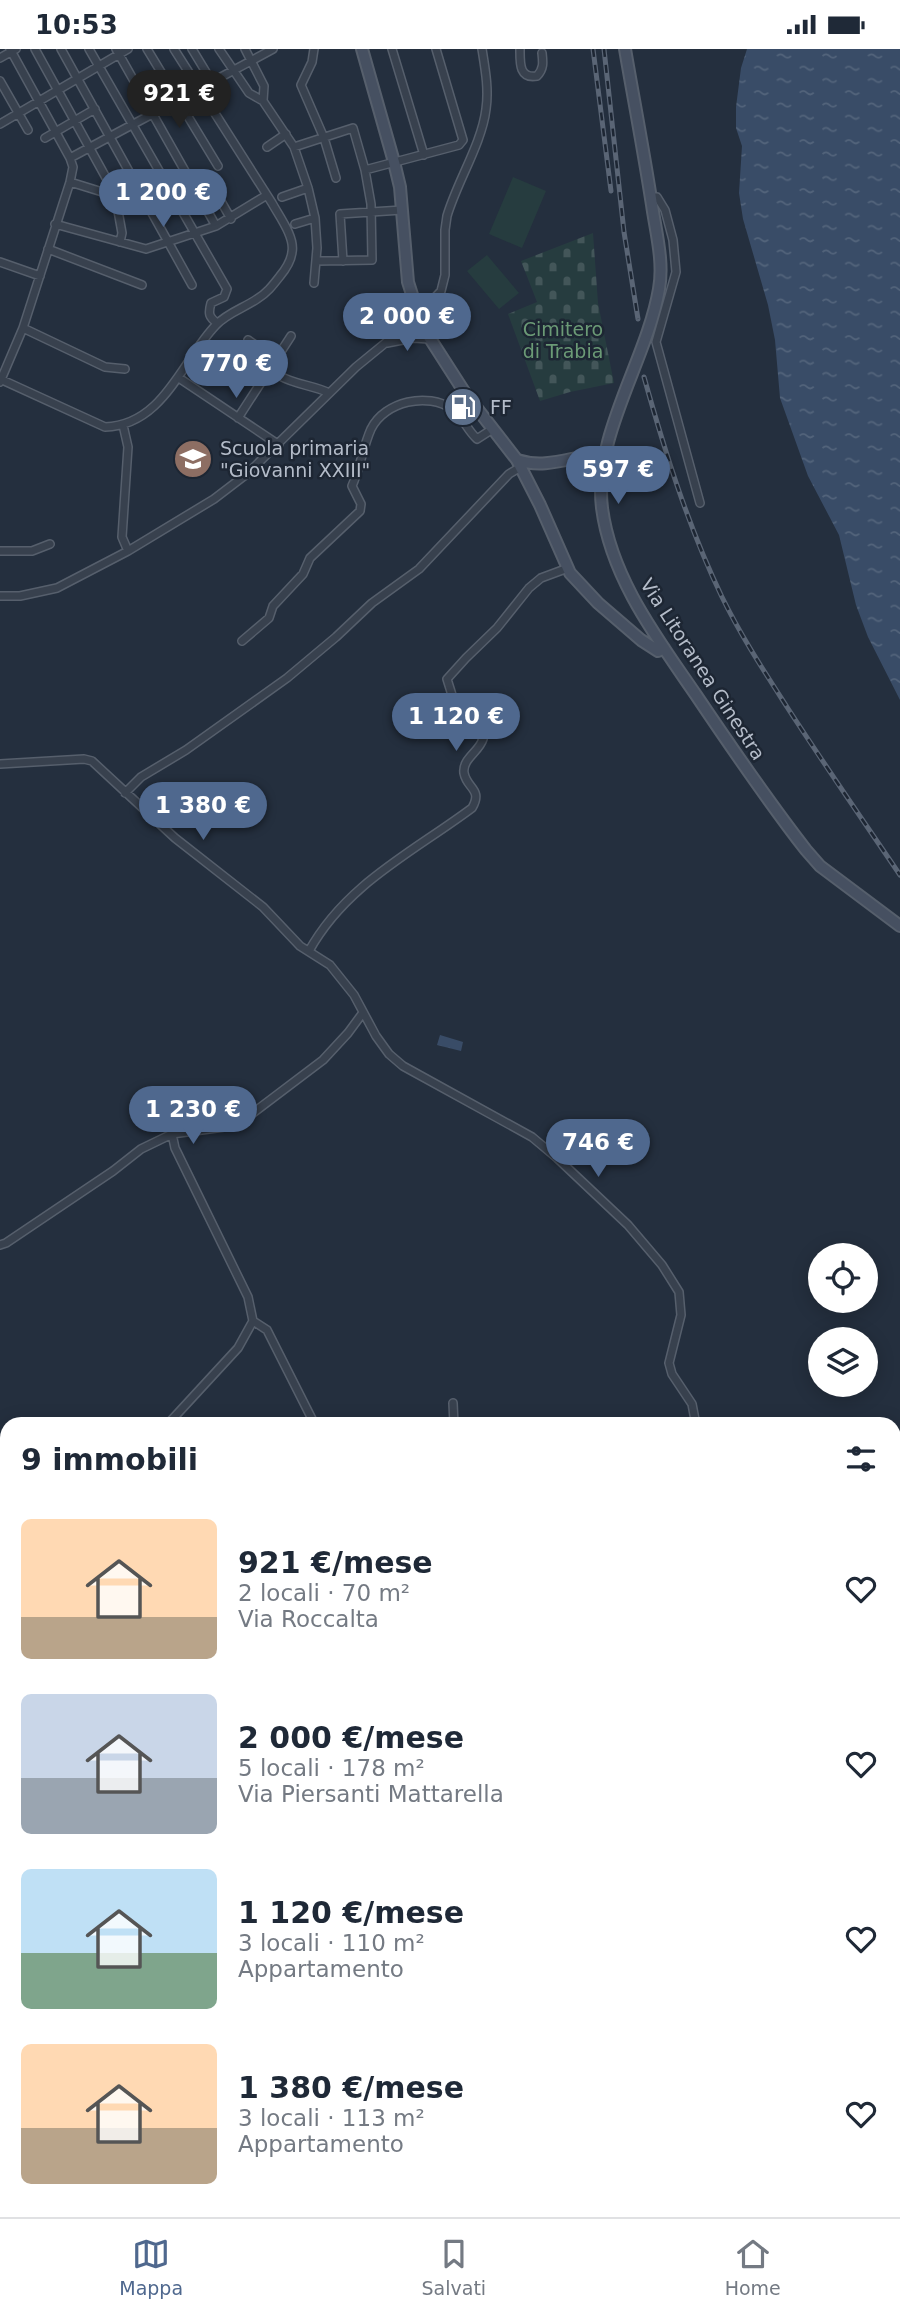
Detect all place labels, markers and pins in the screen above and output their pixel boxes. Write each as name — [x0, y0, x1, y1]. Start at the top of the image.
pin: 921 € — [130, 71, 228, 130]
pin: 1 200 € — [98, 169, 228, 229]
pin: 2 000 € — [342, 293, 472, 353]
pin: 770 € — [187, 341, 285, 400]
fuel station icon: FF — [442, 386, 484, 428]
place label: FF — [490, 396, 512, 418]
place label: Scuola primaria "Giovanni XXIII" — [220, 437, 370, 481]
school or university icon: Scuola primaria "Giovanni XXIII" — [172, 438, 214, 480]
pin: 597 € — [569, 447, 667, 506]
pin: 1 120 € — [391, 693, 521, 753]
pin: 1 380 € — [138, 783, 268, 842]
pin: 1 230 € — [128, 1087, 258, 1146]
pin: 746 € — [549, 1119, 647, 1179]

